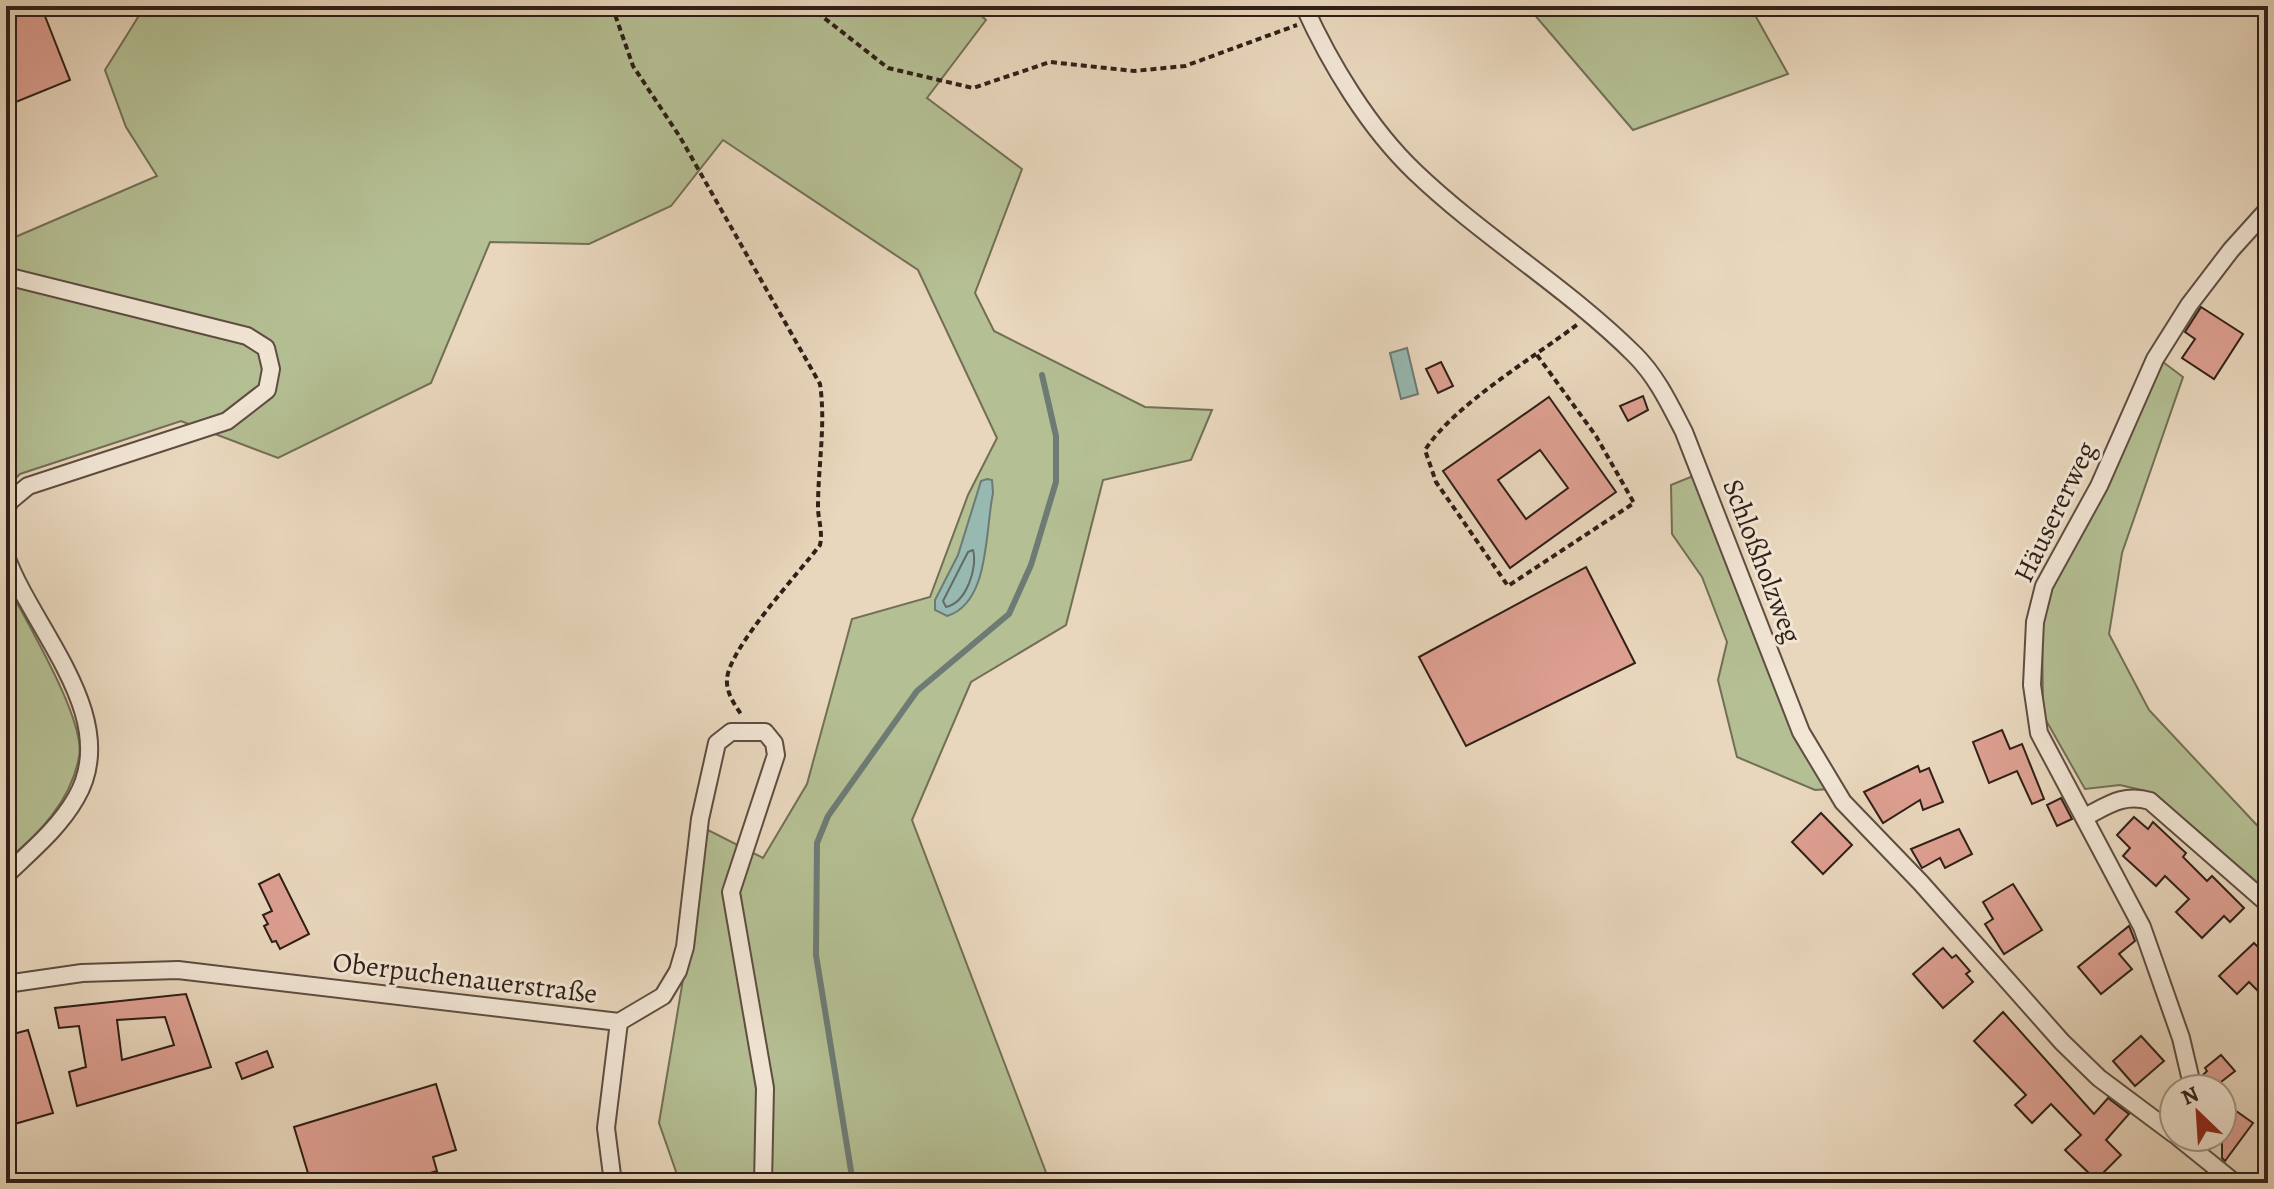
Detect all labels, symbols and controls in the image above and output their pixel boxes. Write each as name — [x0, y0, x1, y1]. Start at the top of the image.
street label: Häusererweg — [2005, 435, 2105, 589]
street label: Schloßholzweg — [1713, 474, 1811, 648]
street label: Oberpuchenauerstraße — [331, 943, 599, 1013]
north arrow — [2158, 1073, 2238, 1153]
text: N — [2176, 1079, 2204, 1113]

